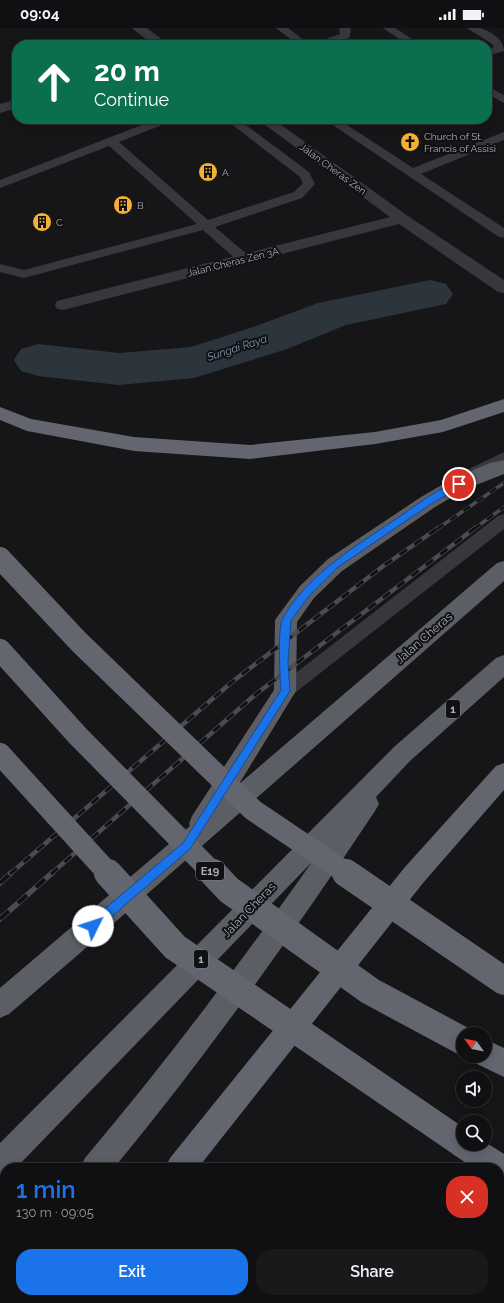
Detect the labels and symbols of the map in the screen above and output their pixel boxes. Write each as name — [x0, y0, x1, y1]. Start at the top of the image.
church icon: Church of St. Francis of Assisi — [399, 131, 421, 153]
place label: Church of St. Francis of Assisi — [424, 131, 496, 154]
street label: Jalan Cheras Zen — [298, 141, 369, 197]
building icon: A — [197, 161, 219, 183]
place label: A — [222, 167, 229, 178]
building icon: B — [112, 194, 134, 216]
place label: B — [137, 200, 144, 211]
building icon: C — [31, 211, 53, 233]
place label: C — [56, 217, 63, 228]
street label: Jalan Cheras Zen 3A — [186, 245, 280, 279]
water label: Sungai Raya — [204, 332, 269, 364]
pin — [442, 467, 476, 501]
street label: Jalan Cheras — [393, 609, 455, 667]
road number: 1 — [446, 700, 460, 718]
road number: E19 — [196, 862, 224, 880]
street label: Jalan Cheras — [219, 880, 279, 940]
position arrow — [72, 905, 114, 947]
road number: 1 — [194, 950, 208, 968]
north arrow — [456, 1027, 492, 1063]

